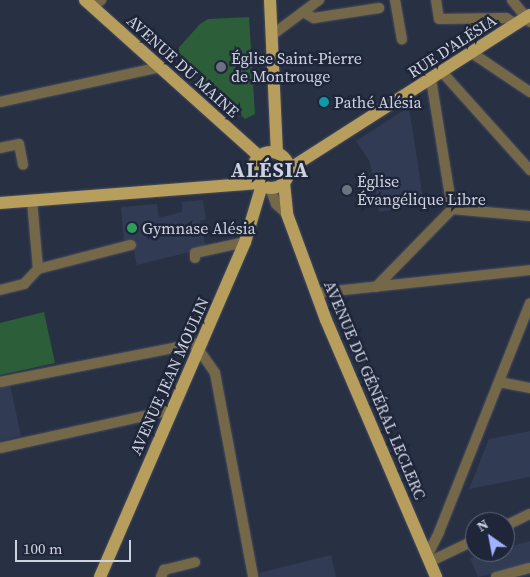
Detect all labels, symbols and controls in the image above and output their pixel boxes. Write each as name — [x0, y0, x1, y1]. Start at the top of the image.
street label: RUE D'ALÉSIA — [404, 10, 500, 82]
street label: AVENUE DU MAINE — [123, 11, 243, 121]
place label: Église Saint-Pierre de Montrouge — [231, 48, 362, 86]
marker: Église Saint-Pierre de Montrouge — [215, 61, 227, 73]
place label: Pathé Alésia — [334, 92, 422, 112]
marker: Pathé Alésia — [318, 96, 330, 108]
district label: ALÉSIA — [230, 157, 310, 183]
place label: Église Évangélique Libre — [357, 171, 486, 209]
marker: Église Évangélique Libre — [341, 184, 353, 196]
place label: Gymnase Alésia — [142, 218, 256, 238]
marker: Gymnase Alésia — [126, 222, 138, 234]
street label: AVENUE DU GÉNÉRAL LECLERC — [320, 278, 430, 502]
street label: AVENUE JEAN MOULIN — [126, 294, 212, 458]
north arrow — [465, 512, 515, 562]
text: N — [473, 514, 492, 536]
scale bar — [18, 530, 134, 562]
text: 100 m — [23, 538, 63, 559]

